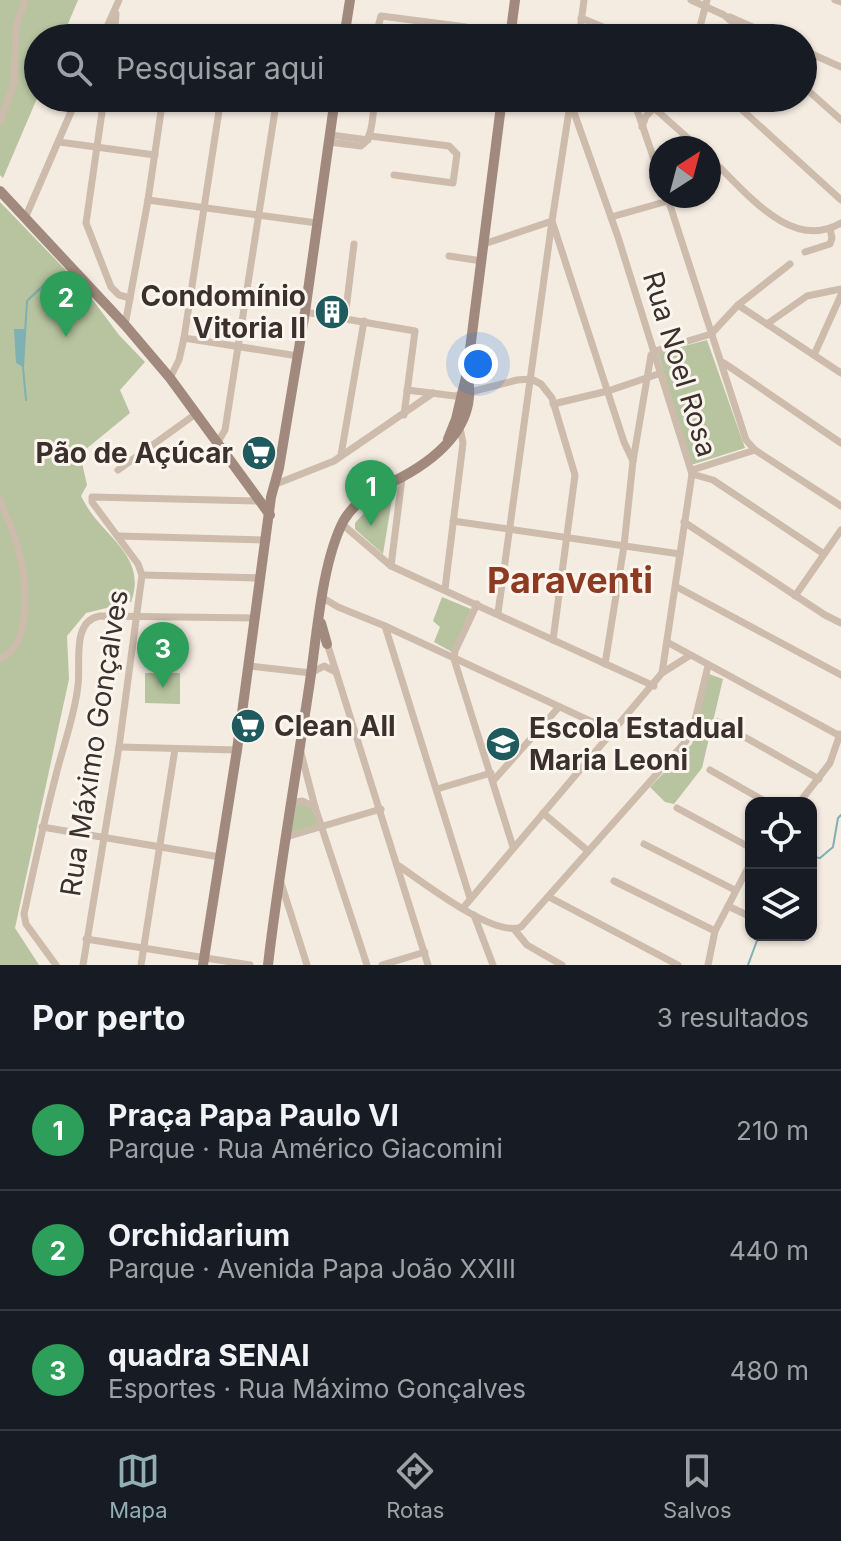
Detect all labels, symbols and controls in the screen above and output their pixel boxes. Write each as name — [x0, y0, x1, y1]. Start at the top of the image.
search box — [24, 24, 817, 112]
icon: search — [52, 46, 96, 90]
text: Pesquisar aqui — [116, 50, 324, 86]
north arrow — [649, 136, 721, 208]
street label: Rua Noel Rosa — [636, 267, 724, 461]
pin: 2 — [40, 271, 92, 337]
place label: Condomínio Vitoria II — [141, 279, 306, 345]
building icon: Condomínio Vitoria II — [313, 293, 351, 331]
your location — [458, 344, 498, 384]
supermarket icon: Pão de Açúcar — [240, 434, 278, 472]
place label: Pão de Açúcar — [36, 436, 233, 470]
pin: 1 — [345, 460, 397, 526]
district label: Paraventi — [487, 558, 653, 602]
street label: Rua Máximo Gonçalves — [53, 587, 135, 899]
pin: 3 — [137, 622, 189, 688]
supermarket icon: Clean All — [229, 707, 267, 745]
place label: Clean All — [274, 709, 396, 743]
place label: Escola Estadual Maria Leoni — [529, 711, 744, 777]
school or university icon: Escola Estadual Maria Leoni — [484, 725, 522, 763]
map controls — [745, 797, 817, 941]
button: locate — [745, 797, 817, 869]
button: layers — [745, 869, 817, 941]
text: Por perto — [32, 997, 186, 1038]
text: 3 resultados — [657, 1002, 809, 1033]
text: Praça Papa Paulo VI — [108, 1097, 399, 1133]
text: 1 — [52, 1115, 64, 1146]
text: 210 m — [736, 1115, 809, 1146]
text: Parque · Rua Américo Giacomini — [108, 1133, 503, 1164]
text: Orchidarium — [108, 1217, 290, 1253]
text: 2 — [50, 1235, 66, 1266]
text: 440 m — [729, 1235, 809, 1266]
text: Parque · Avenida Papa João XXIII — [108, 1253, 516, 1284]
text: quadra SENAI — [108, 1337, 310, 1373]
text: 3 — [50, 1355, 66, 1386]
text: 480 m — [730, 1355, 809, 1386]
text: Esportes · Rua Máximo Gonçalves — [108, 1373, 526, 1404]
tab: Mapa — [109, 1449, 168, 1523]
tab: Rotas — [386, 1449, 444, 1523]
tab: Salvos — [663, 1449, 732, 1523]

